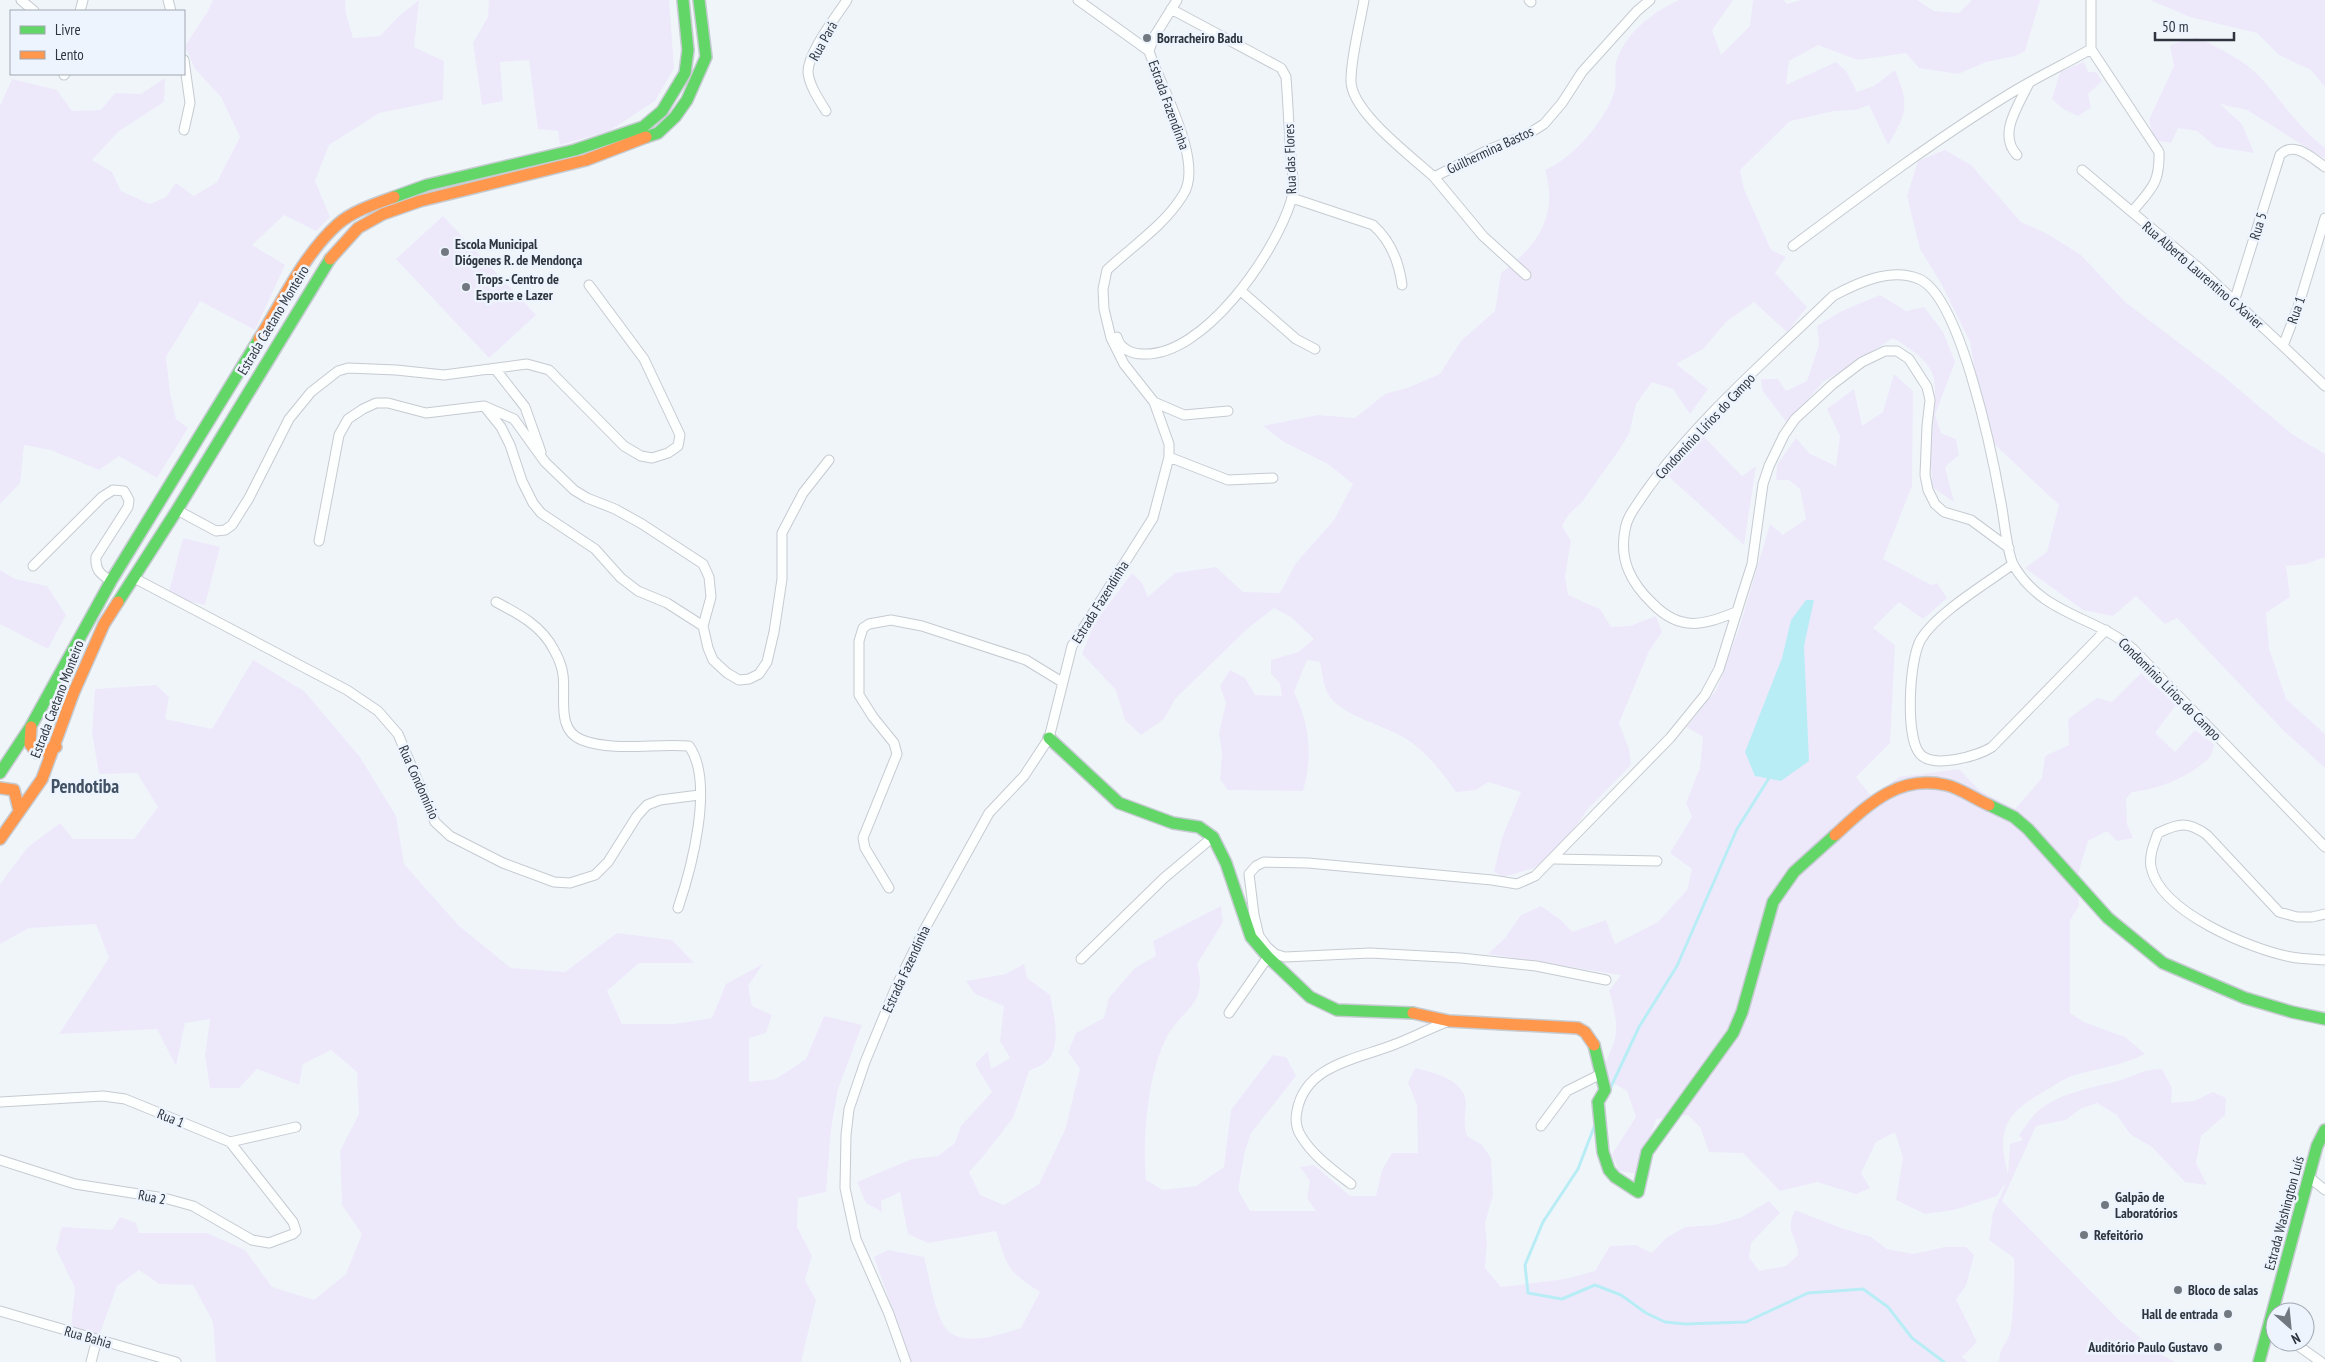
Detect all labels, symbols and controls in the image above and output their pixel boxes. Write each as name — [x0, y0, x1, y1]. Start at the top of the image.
legend — [10, 10, 185, 75]
scale bar — [2155, 10, 2234, 42]
text: 50 m — [2162, 17, 2188, 36]
street label: Rua Pará — [805, 18, 841, 64]
text: Livre — [55, 20, 81, 39]
place label: Borracheiro Badu — [1157, 29, 1243, 47]
marker: Borracheiro Badu — [1141, 32, 1153, 44]
text: Lento — [55, 45, 84, 64]
street label: Estrada Fazendinha — [1144, 58, 1194, 152]
street label: Guilhermina Bastos — [1444, 122, 1536, 178]
street label: Rua das Flores — [1280, 123, 1300, 194]
street label: Rua 5 — [2245, 210, 2271, 242]
street label: Rua Alberto Laurentino G Xavier — [2139, 217, 2267, 333]
place label: Escola Municipal Diógenes R. de Mendonça — [455, 235, 582, 269]
marker: Escola Municipal Diógenes R. de Mendonça — [439, 246, 451, 258]
street label: Estrada Caetano Monteiro — [233, 262, 313, 378]
place label: Trops - Centro de Esporte e Lazer — [476, 270, 559, 304]
marker: Trops - Centro de Esporte e Lazer — [460, 281, 472, 293]
street label: Rua 1 — [2283, 294, 2309, 326]
street label: Condomínio Lírios do Campo — [1651, 369, 1759, 483]
street label: Estrada Fazendinha — [1068, 557, 1132, 647]
street label: Condomínio Lírios do Campo — [2115, 634, 2225, 744]
street label: Estrada Caetano Monteiro — [26, 638, 88, 760]
street label: Rua Condomínio — [395, 742, 443, 822]
district label: Pendotiba — [51, 774, 119, 798]
street label: Estrada Fazendinha — [878, 923, 934, 1015]
street label: Rua 1 — [155, 1104, 187, 1132]
street label: Estrada Washington Luís — [2260, 1154, 2308, 1272]
street label: Rua 2 — [137, 1186, 167, 1208]
place label: Galpão de Laboratórios — [2115, 1188, 2178, 1222]
marker: Galpão de Laboratórios — [2099, 1199, 2111, 1211]
place label: Refeitório — [2094, 1226, 2143, 1244]
marker: Refeitório — [2078, 1229, 2090, 1241]
place label: Bloco de salas — [2188, 1281, 2258, 1299]
marker: Bloco de salas — [2172, 1284, 2184, 1296]
north arrow — [2265, 1302, 2315, 1352]
place label: Hall de entrada — [2142, 1305, 2218, 1323]
marker: Hall de entrada — [2222, 1308, 2234, 1320]
street label: Rua Bahia — [62, 1322, 114, 1352]
text: N — [2288, 1329, 2303, 1348]
place label: Auditório Paulo Gustavo — [2087, 1338, 2208, 1356]
marker: Auditório Paulo Gustavo — [2212, 1341, 2224, 1353]

